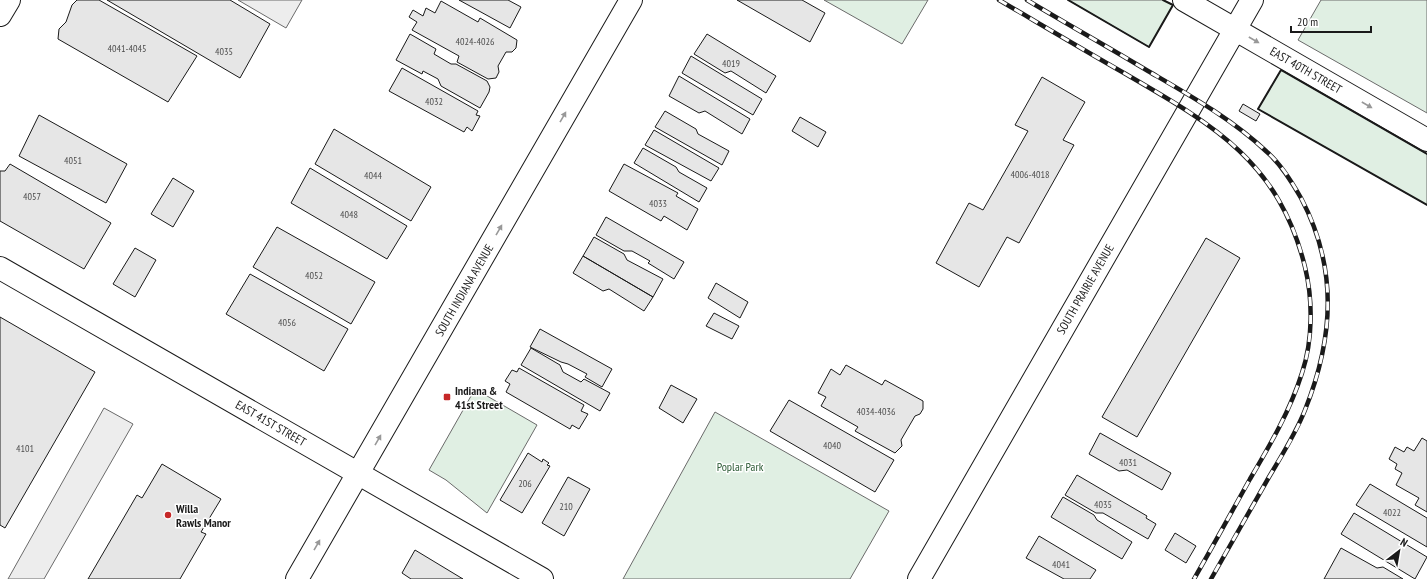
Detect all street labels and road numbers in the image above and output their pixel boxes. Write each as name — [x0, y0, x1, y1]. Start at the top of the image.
street label: EAST 40TH STREET — [1267, 43, 1345, 97]
street label: SOUTH INDIANA AVENUE — [431, 241, 497, 339]
street label: SOUTH PRAIRIE AVENUE — [1053, 241, 1117, 337]
street label: EAST 41ST STREET — [233, 397, 309, 450]

